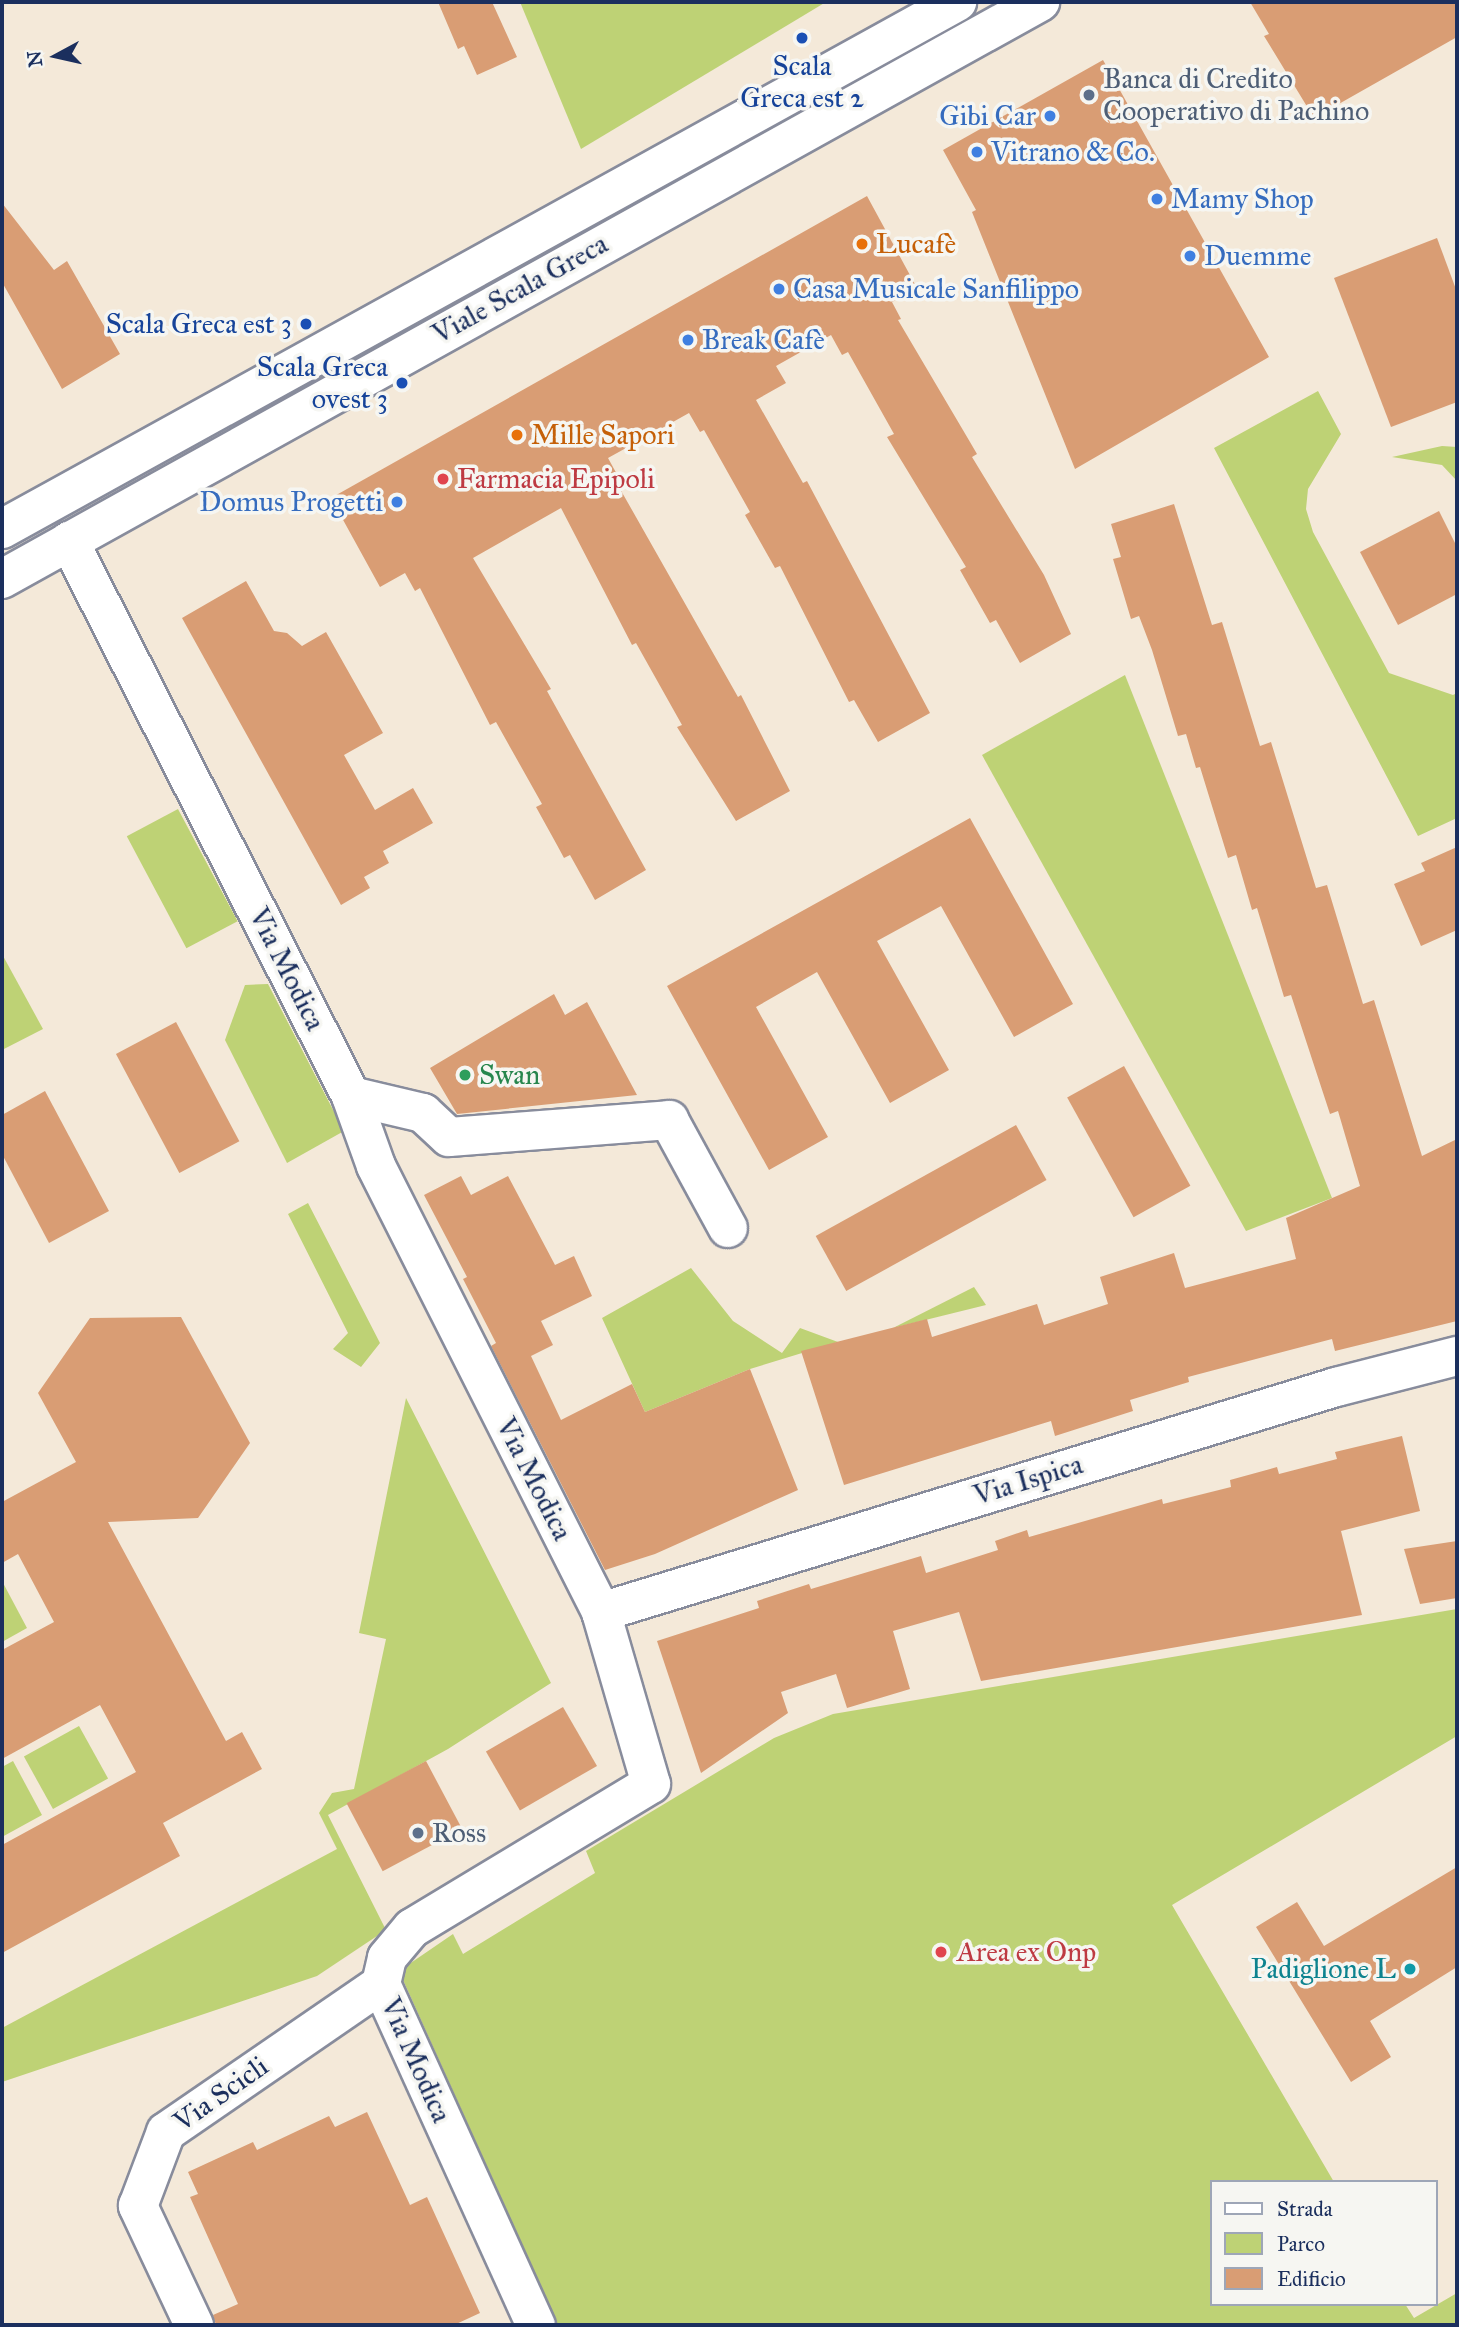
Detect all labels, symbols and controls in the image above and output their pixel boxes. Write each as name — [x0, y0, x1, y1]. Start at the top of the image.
north arrow — [21, 21, 91, 91]
marker: Scala Greca est 2 — [794, 30, 810, 46]
text: N — [22, 49, 47, 69]
place label: Scala Greca est 2 — [740, 49, 864, 115]
place label: Banca di Credito Cooperativo di Pachino — [1103, 62, 1369, 128]
marker: Banca di Credito Cooperativo di Pachino — [1081, 87, 1097, 103]
place label: Gibi Car — [939, 99, 1036, 133]
marker: Gibi Car — [1042, 108, 1058, 124]
place label: Vitrano & Co. — [991, 135, 1155, 169]
marker: Vitrano & Co. — [969, 144, 985, 160]
place label: Mamy Shop — [1171, 182, 1314, 216]
marker: Mamy Shop — [1149, 191, 1165, 207]
street label: Viale Scala Greca — [426, 227, 614, 351]
place label: Lucafè — [876, 227, 956, 261]
marker: Lucafè — [854, 236, 870, 252]
place label: Duemme — [1204, 239, 1311, 273]
marker: Duemme — [1182, 248, 1198, 264]
place label: Casa Musicale Sanfilippo — [793, 272, 1079, 306]
marker: Casa Musicale Sanfilippo — [771, 281, 787, 297]
place label: Scala Greca est 3 — [106, 307, 292, 341]
marker: Scala Greca est 3 — [298, 316, 314, 332]
place label: Break Cafè — [702, 323, 825, 357]
marker: Break Cafè — [680, 332, 696, 348]
place label: Scala Greca ovest 3 — [257, 350, 388, 416]
marker: Scala Greca ovest 3 — [394, 375, 410, 391]
place label: Mille Sapori — [531, 418, 675, 452]
marker: Mille Sapori — [509, 427, 525, 443]
place label: Farmacia Epipoli — [457, 462, 655, 496]
marker: Farmacia Epipoli — [435, 471, 451, 487]
place label: Domus Progetti — [199, 485, 383, 519]
marker: Domus Progetti — [389, 494, 405, 510]
street label: Via Modica — [242, 902, 332, 1036]
place label: Swan — [479, 1058, 540, 1092]
marker: Swan — [457, 1067, 473, 1083]
street label: Via Modica — [489, 1412, 579, 1546]
street label: Via Ispica — [969, 1448, 1087, 1512]
place label: Ross — [432, 1816, 486, 1850]
marker: Ross — [410, 1825, 426, 1841]
place label: Area ex Onp — [957, 1935, 1096, 1969]
marker: Area ex Onp — [931, 1942, 951, 1962]
place label: Padiglione L — [1251, 1952, 1396, 1986]
marker: Padiglione L — [1402, 1961, 1418, 1977]
street label: Via Modica — [374, 1992, 458, 2128]
street label: Via Scicli — [167, 2049, 275, 2139]
legend — [1210, 2180, 1438, 2306]
text: Strada — [1277, 2196, 1333, 2222]
text: Parco — [1277, 2231, 1325, 2257]
text: Edificio — [1277, 2266, 1346, 2292]

